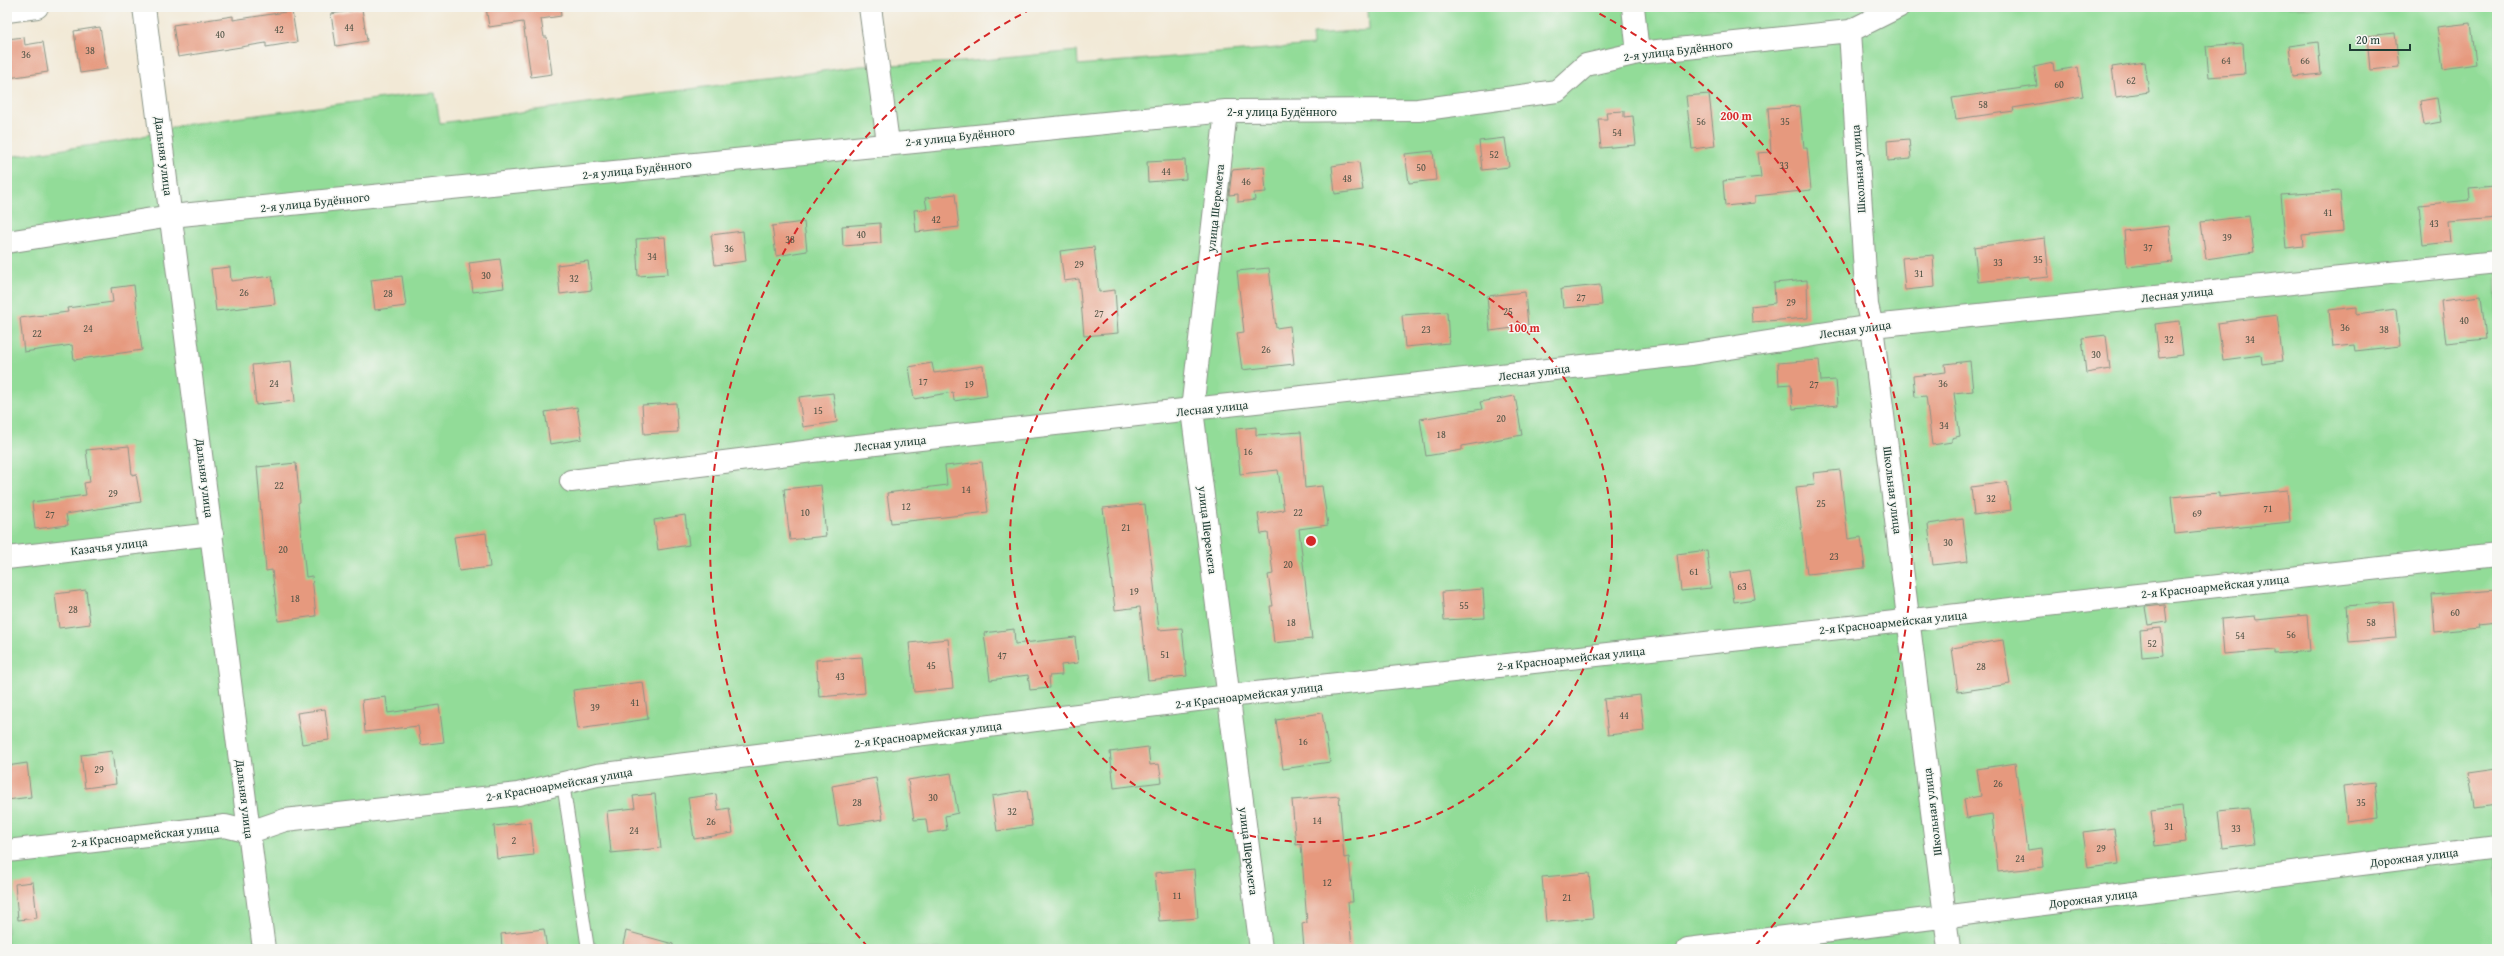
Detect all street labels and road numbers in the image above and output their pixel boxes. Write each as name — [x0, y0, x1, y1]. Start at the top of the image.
street label: 2-я улица Будённого — [1622, 35, 1734, 65]
street label: 2-я улица Будённого — [1227, 103, 1337, 120]
street label: Дальняя улица — [151, 114, 177, 197]
street label: 2-я улица Будённого — [904, 122, 1016, 150]
street label: Школьная улица — [1846, 124, 1870, 214]
street label: 2-я улица Будённого — [581, 155, 693, 183]
street label: улица Шеремета — [1202, 163, 1228, 254]
street label: 2-я улица Будённого — [259, 188, 371, 216]
street label: Лесная улица — [2140, 282, 2214, 306]
street label: Лесная улица — [1818, 316, 1892, 342]
street label: Лесная улица — [1497, 359, 1571, 385]
street label: Лесная улица — [1175, 396, 1249, 420]
street label: Лесная улица — [853, 431, 927, 455]
street label: Дальняя улица — [192, 436, 218, 519]
street label: Школьная улица — [1879, 445, 1907, 535]
street label: улица Шеремета — [1194, 484, 1222, 575]
street label: Казачья улица — [70, 533, 149, 559]
street label: 2-я Красноармейская улица — [2140, 570, 2290, 602]
street label: 2-я Красноармейская улица — [1818, 606, 1968, 638]
street label: 2-я Красноармейская улица — [1496, 642, 1646, 674]
street label: 2-я Красноармейская улица — [1174, 677, 1324, 712]
street label: 2-я Красноармейская улица — [853, 716, 1003, 751]
street label: Дальняя улица — [232, 757, 258, 840]
street label: 2-я Красноармейская улица — [484, 763, 634, 805]
street label: Школьная улица — [1918, 767, 1946, 857]
street label: улица Шеремета — [1235, 805, 1263, 896]
street label: 2-я Красноармейская улица — [70, 819, 220, 851]
street label: Дорожная улица — [2368, 843, 2459, 871]
street label: Дорожная улица — [2047, 884, 2138, 912]

